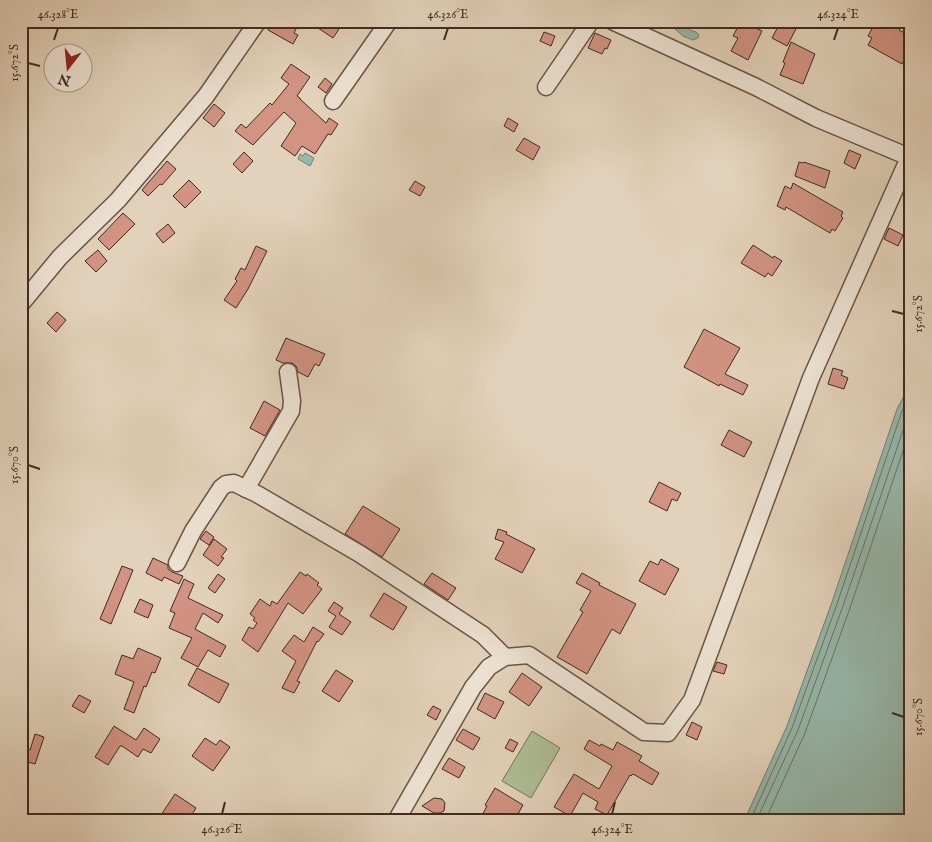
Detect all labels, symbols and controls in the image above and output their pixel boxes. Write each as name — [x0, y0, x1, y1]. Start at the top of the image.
text: 46.328°E — [38, 7, 78, 22]
text: 46.326°E — [428, 7, 468, 22]
text: 46.324°E — [817, 7, 859, 22]
north arrow — [42, 42, 92, 92]
text: 15.672°S — [7, 44, 22, 82]
text: N — [56, 69, 74, 90]
text: 15.672°S — [911, 295, 926, 333]
text: 15.670°S — [7, 446, 22, 484]
text: 15.670°S — [911, 698, 926, 736]
text: 46.326°E — [202, 822, 242, 837]
text: 46.324°E — [591, 822, 633, 837]

